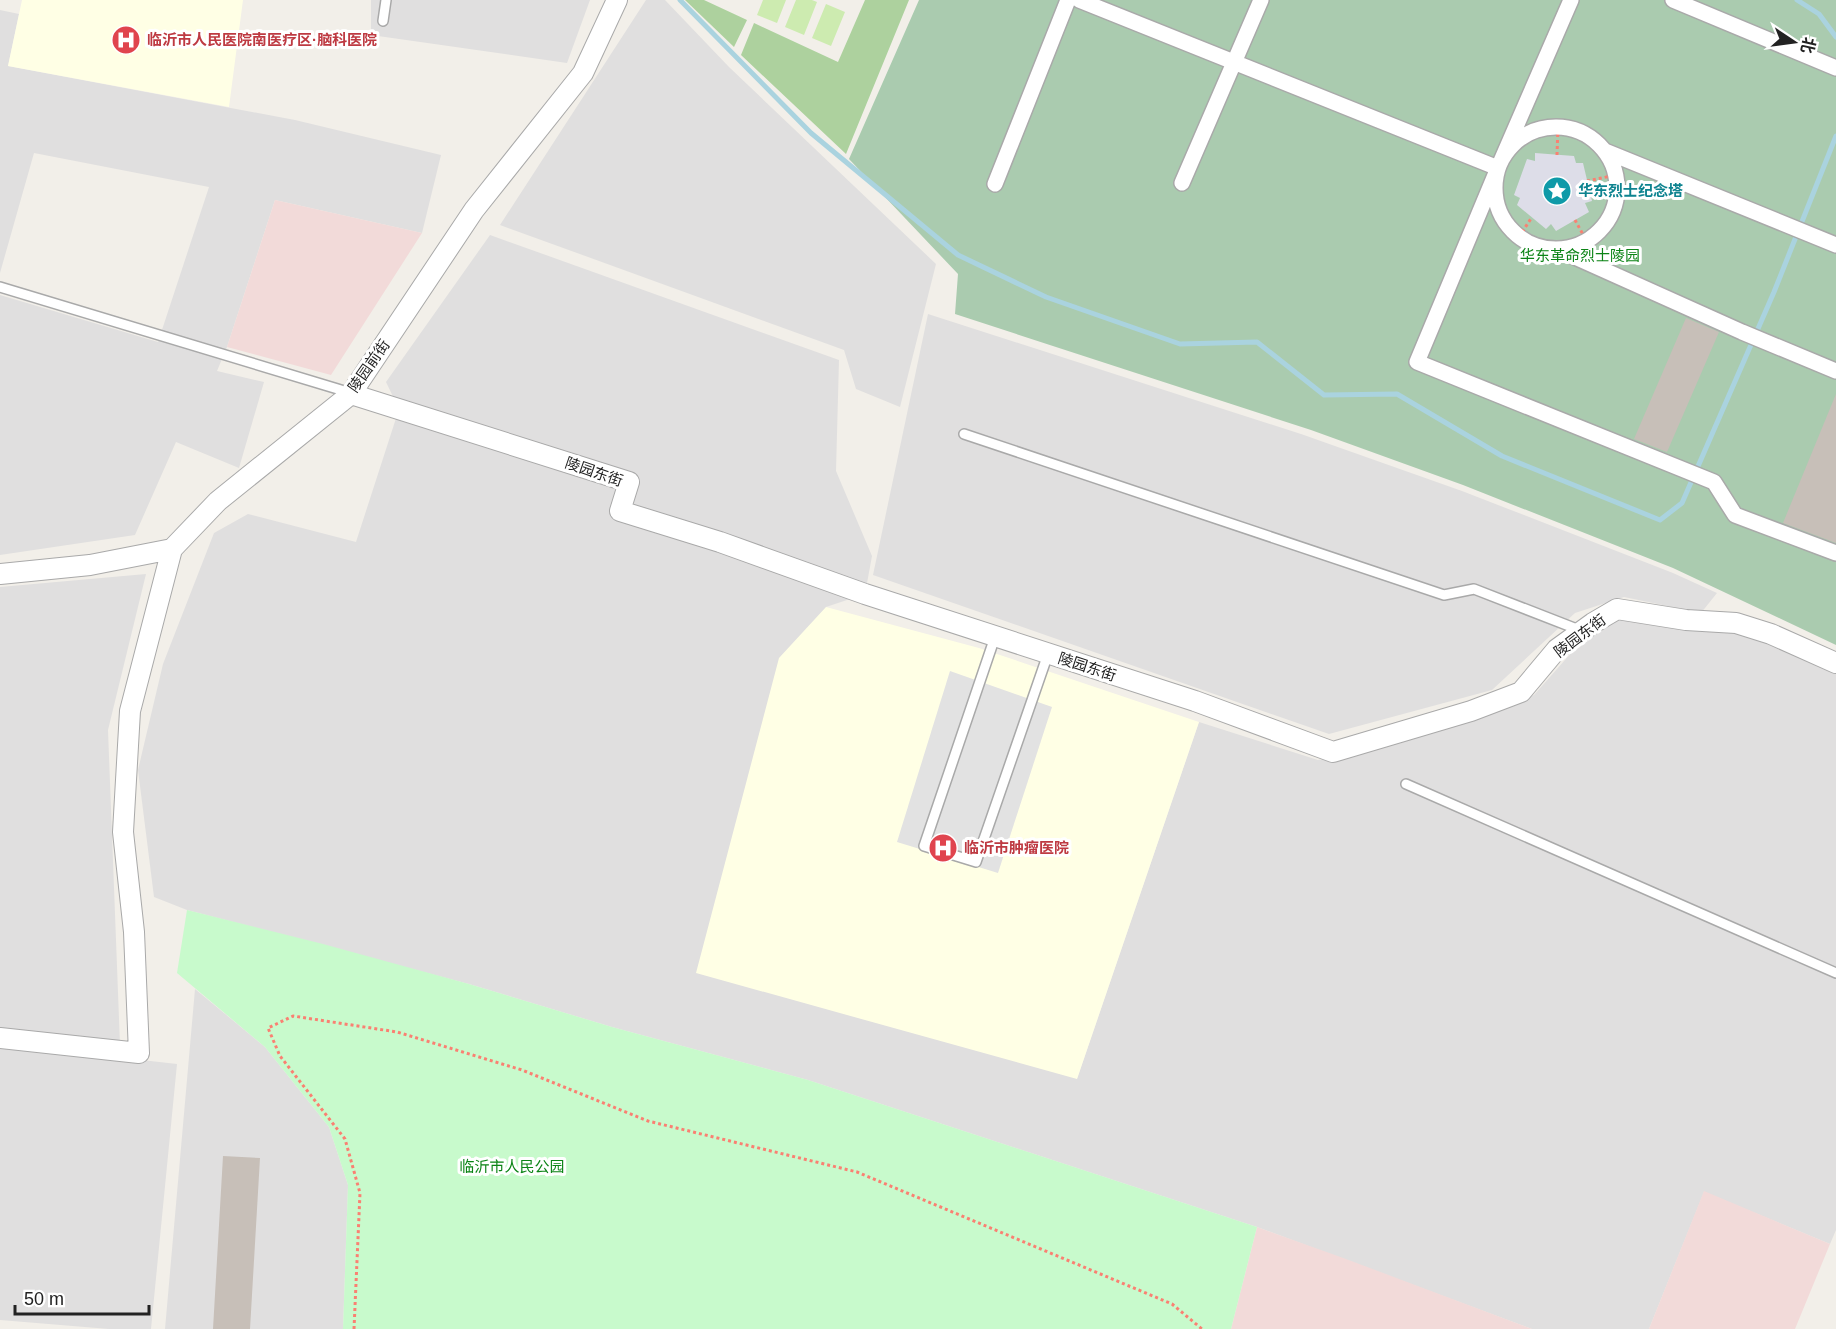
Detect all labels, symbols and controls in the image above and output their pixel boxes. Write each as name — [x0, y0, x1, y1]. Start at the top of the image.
north arrow — [1764, 12, 1824, 72]
hospital icon: 临沂市人民医院南医疗区·脑科医院 — [110, 24, 142, 56]
place label: 临沂市人民医院南医疗区·脑科医院 — [147, 31, 377, 48]
text: 北 — [1798, 36, 1818, 55]
place icon: 华东烈士纪念塔 — [1541, 175, 1573, 207]
place label: 华东烈士纪念塔 — [1578, 182, 1683, 199]
park label: 华东革命烈士陵园 — [1520, 247, 1640, 264]
street label: 陵园前街 — [344, 336, 393, 395]
street label: 陵园东街 — [563, 454, 625, 489]
street label: 陵园东街 — [1551, 611, 1609, 660]
street label: 陵园东街 — [1056, 649, 1118, 684]
hospital icon: 临沂市肿瘤医院 — [927, 832, 959, 864]
place label: 临沂市肿瘤医院 — [964, 839, 1069, 856]
park label: 临沂市人民公园 — [459, 1158, 565, 1175]
scale bar — [15, 1278, 148, 1316]
text: 50 m — [24, 1289, 64, 1309]

